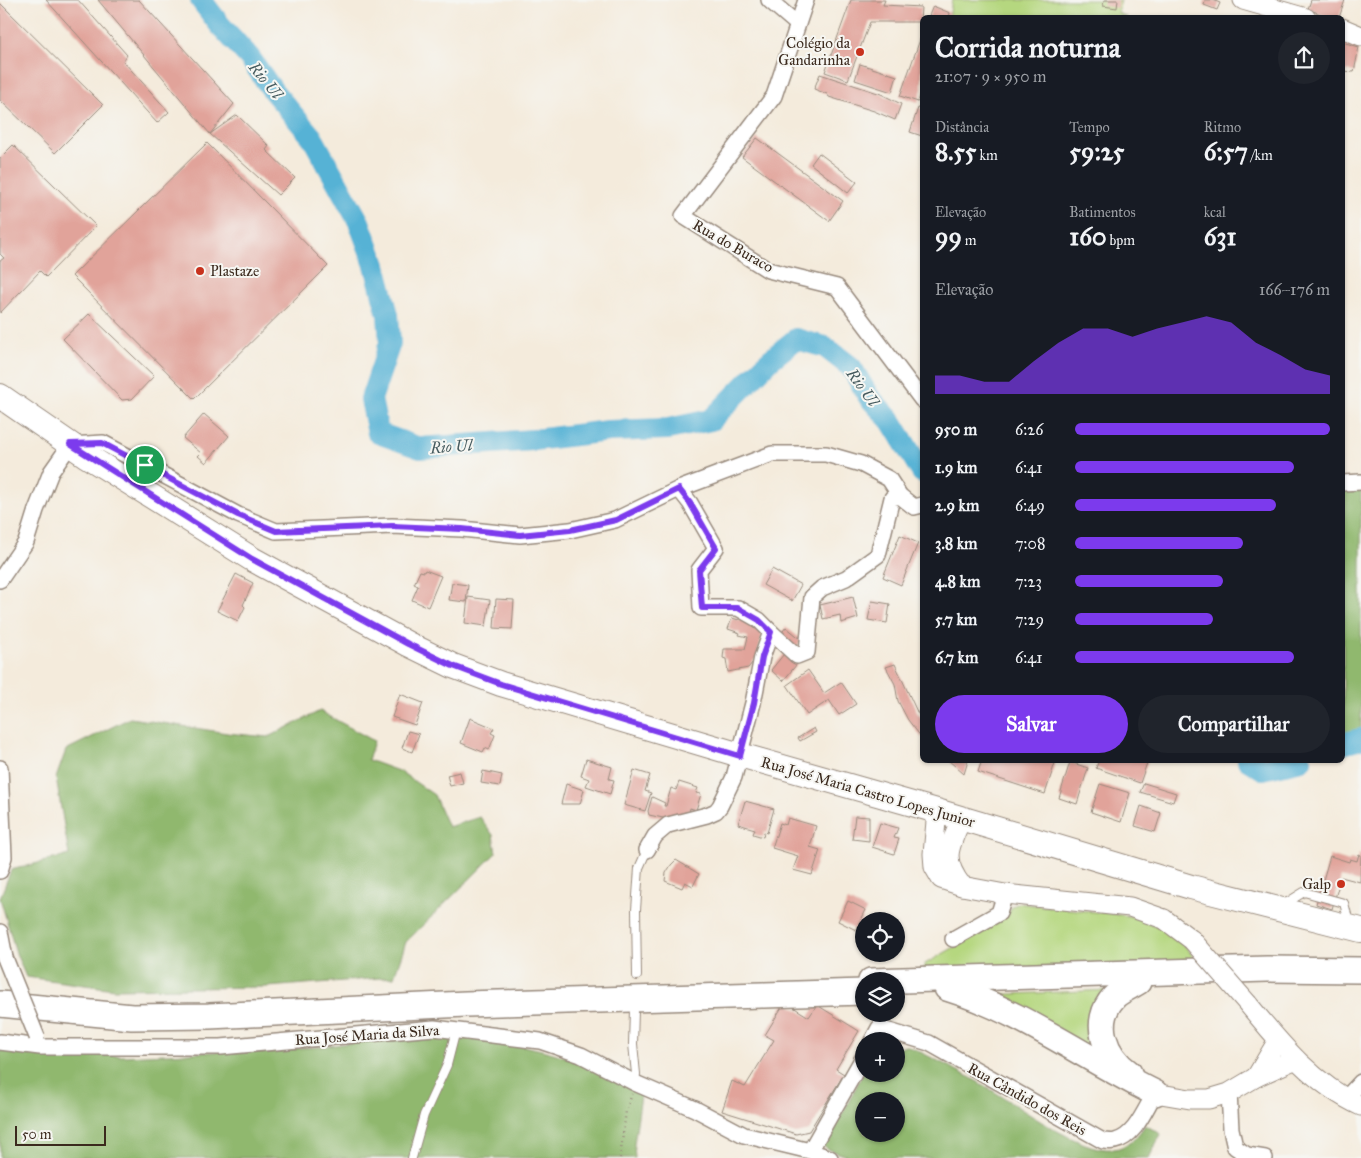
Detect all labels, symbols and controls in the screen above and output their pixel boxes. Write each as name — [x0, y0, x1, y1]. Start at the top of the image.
text: Corrida noturna — [935, 30, 1121, 65]
button: share — [1278, 32, 1330, 84]
place label: Colégio da Gandarinha — [778, 34, 851, 69]
marker: Colégio da Gandarinha — [854, 46, 866, 58]
water label: Rio Ul — [244, 57, 287, 104]
text: 21:07 · 9 × 950 m — [935, 67, 1046, 86]
text: Distância — [935, 119, 989, 136]
text: Tempo — [1069, 119, 1110, 136]
text: Ritmo — [1204, 119, 1241, 136]
text: 8.55 — [935, 136, 976, 167]
text: 59:25 — [1069, 136, 1124, 167]
text: 6:57 — [1204, 136, 1248, 167]
text: km — [976, 147, 998, 164]
text: /km — [1248, 147, 1273, 164]
text: Elevação — [935, 204, 986, 221]
text: Batimentos — [1069, 204, 1136, 221]
text: kcal — [1204, 204, 1226, 221]
street label: Rua do Buraco — [689, 216, 777, 277]
text: 99 — [935, 221, 962, 252]
text: 160 — [1069, 221, 1107, 252]
text: 631 — [1204, 221, 1236, 252]
text: m — [962, 232, 977, 249]
text: bpm — [1107, 232, 1135, 249]
place label: Plastaze — [210, 262, 259, 280]
marker: Plastaze — [194, 265, 206, 277]
text: Elevação — [935, 280, 993, 299]
text: 166–176 m — [1259, 280, 1330, 299]
water label: Rio Ul — [842, 364, 884, 411]
text: 950 m — [935, 420, 977, 439]
text: 6:26 — [1015, 420, 1043, 439]
water label: Rio Ul — [428, 435, 474, 458]
pin — [124, 444, 166, 486]
icon: arrive — [131, 451, 159, 479]
text: 1.9 km — [935, 458, 978, 477]
text: 6:41 — [1015, 458, 1042, 477]
text: 2.9 km — [935, 496, 979, 515]
text: 6:49 — [1015, 496, 1045, 515]
text: 3.8 km — [935, 534, 978, 553]
text: 7:08 — [1015, 534, 1045, 553]
text: 4.8 km — [935, 572, 980, 591]
text: 7:23 — [1015, 572, 1042, 591]
text: 5.7 km — [935, 610, 977, 629]
text: 7:29 — [1015, 610, 1044, 629]
text: 6.7 km — [935, 648, 978, 667]
text: 6:41 — [1015, 648, 1042, 667]
button: Salvar — [935, 695, 1128, 753]
button: Compartilhar — [1138, 695, 1330, 753]
street label: Rua José Maria Castro Lopes Junior — [759, 753, 977, 832]
place label: Galp — [1302, 875, 1331, 893]
marker: Galp — [1335, 878, 1347, 890]
map controls — [855, 912, 905, 1142]
button: locate — [855, 912, 905, 962]
button: layers — [855, 972, 905, 1022]
street label: Rua José Maria da Silva — [294, 1021, 441, 1050]
button: + — [855, 1032, 905, 1082]
street label: Rua Cândido dos Reis — [965, 1059, 1089, 1139]
button: − — [855, 1092, 905, 1142]
scale bar — [15, 1123, 106, 1146]
text: 50 m — [22, 1126, 51, 1143]

